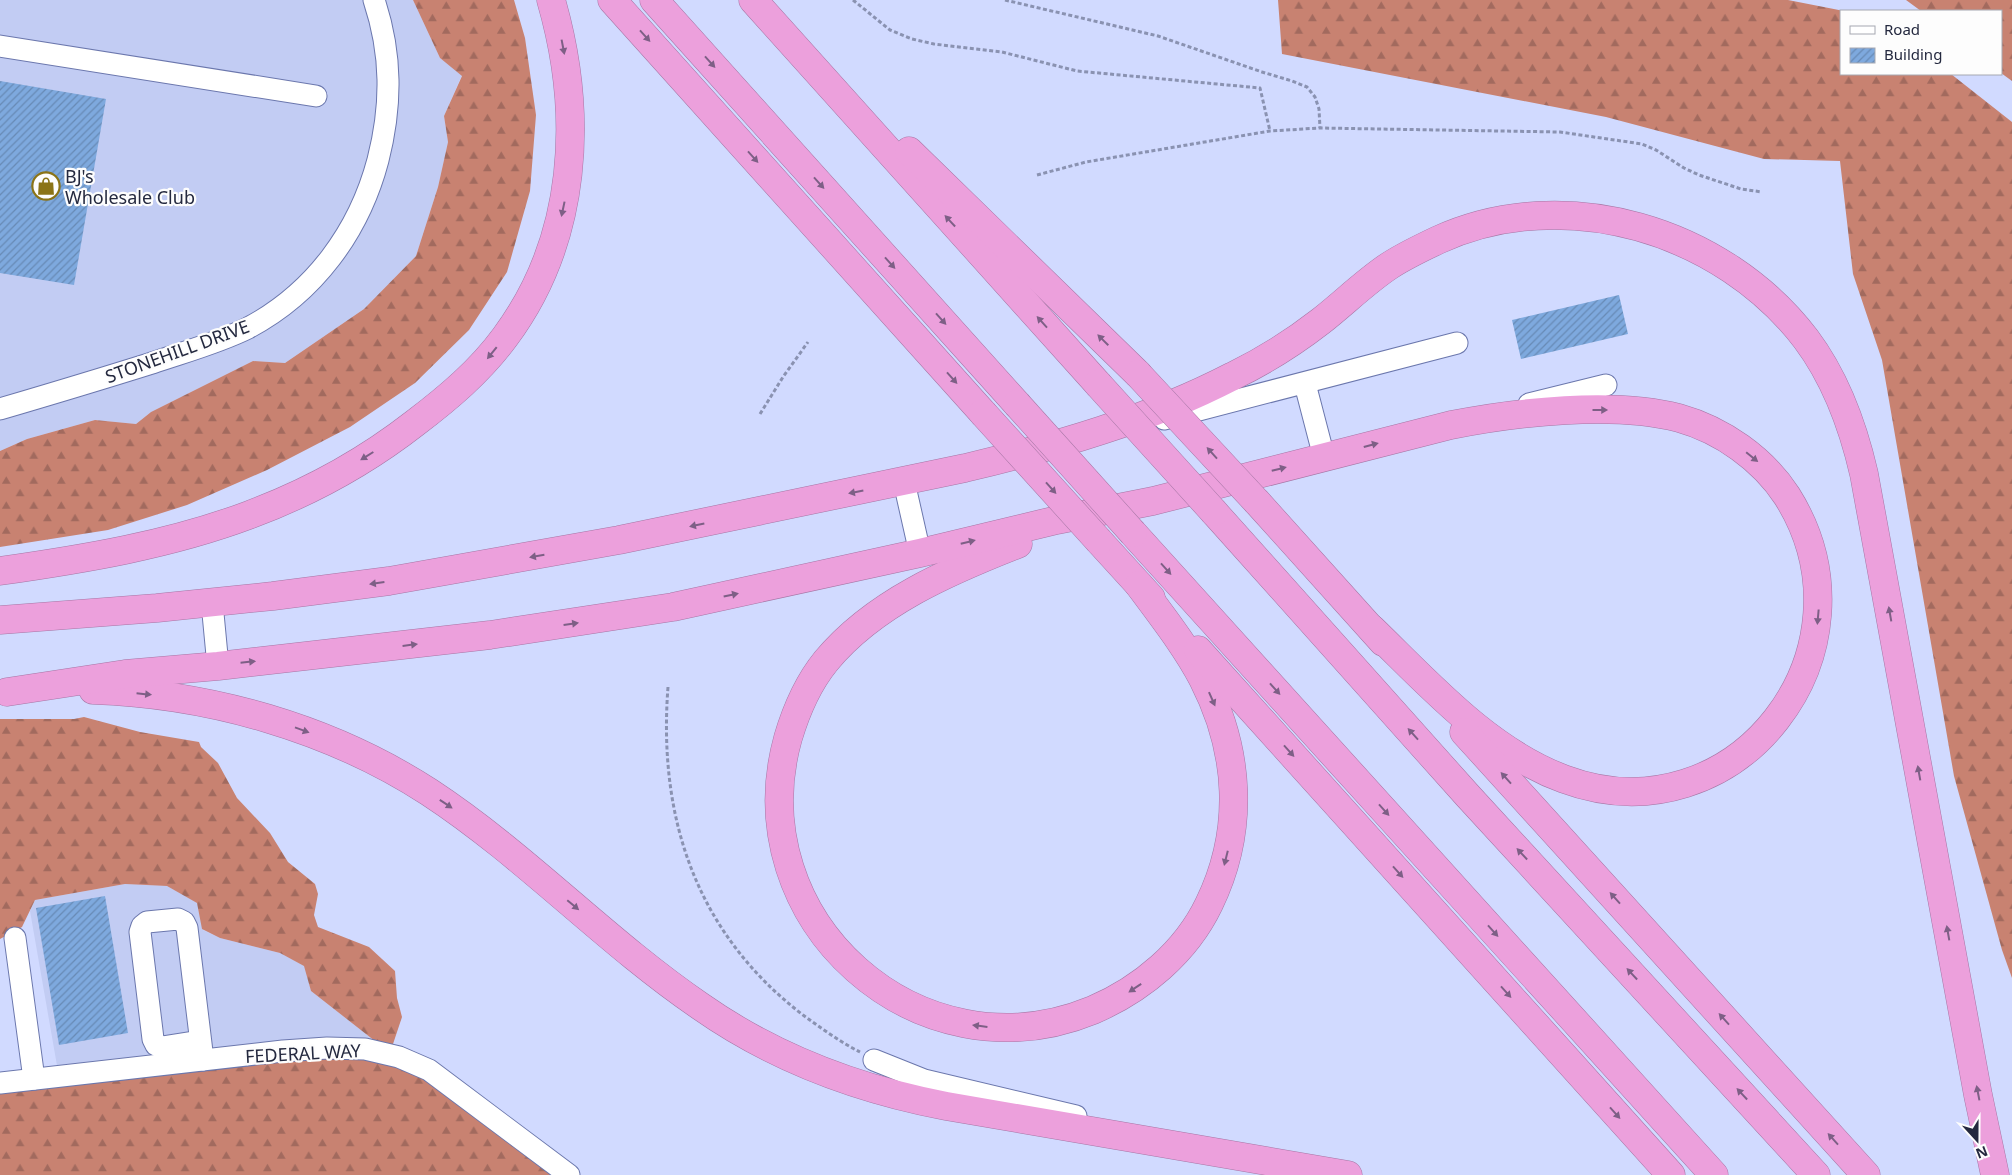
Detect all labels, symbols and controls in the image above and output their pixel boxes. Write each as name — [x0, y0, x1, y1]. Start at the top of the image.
legend — [1840, 10, 2002, 75]
text: Road — [1884, 19, 1920, 39]
one-way arrow — [639, 30, 650, 43]
one-way arrow — [559, 40, 567, 56]
text: Building — [1884, 44, 1942, 64]
one-way arrow — [704, 56, 716, 68]
one-way arrow — [747, 151, 759, 163]
place label: BJ's Wholesale Club — [65, 164, 195, 209]
shop icon: BJ's Wholesale Club — [31, 171, 61, 201]
one-way arrow — [813, 177, 824, 190]
one-way arrow — [559, 201, 567, 216]
one-way arrow — [944, 215, 956, 227]
one-way arrow — [884, 256, 896, 268]
one-way arrow — [935, 313, 947, 325]
street label: STONEHILL DRIVE — [102, 314, 252, 388]
one-way arrow — [1036, 315, 1047, 328]
one-way arrow — [1097, 334, 1109, 346]
one-way arrow — [487, 347, 498, 359]
one-way arrow — [946, 372, 958, 384]
one-way arrow — [1593, 406, 1609, 414]
one-way arrow — [1364, 441, 1379, 449]
one-way arrow — [1206, 447, 1218, 459]
one-way arrow — [361, 451, 374, 461]
one-way arrow — [1745, 452, 1758, 463]
one-way arrow — [1272, 464, 1287, 472]
one-way arrow — [1045, 481, 1057, 493]
one-way arrow — [848, 488, 863, 496]
one-way arrow — [688, 521, 704, 529]
one-way arrow — [960, 538, 975, 546]
one-way arrow — [529, 552, 545, 560]
one-way arrow — [1160, 563, 1171, 576]
one-way arrow — [369, 579, 385, 587]
one-way arrow — [723, 591, 738, 599]
one-way arrow — [1885, 605, 1893, 621]
one-way arrow — [1814, 609, 1822, 625]
one-way arrow — [563, 620, 579, 628]
one-way arrow — [402, 641, 418, 649]
one-way arrow — [241, 658, 257, 666]
one-way arrow — [1269, 683, 1281, 695]
one-way arrow — [136, 690, 152, 698]
one-way arrow — [1208, 692, 1216, 707]
one-way arrow — [294, 727, 309, 734]
one-way arrow — [1407, 729, 1419, 741]
one-way arrow — [1283, 744, 1295, 756]
one-way arrow — [1915, 766, 1923, 781]
one-way arrow — [1500, 772, 1512, 784]
one-way arrow — [439, 799, 453, 809]
one-way arrow — [1378, 803, 1390, 815]
one-way arrow — [1517, 848, 1528, 861]
one-way arrow — [1222, 850, 1230, 865]
one-way arrow — [1392, 865, 1404, 877]
one-way arrow — [1609, 893, 1621, 905]
one-way arrow — [567, 899, 579, 910]
one-way arrow — [1487, 924, 1498, 937]
one-way arrow — [1944, 925, 1952, 941]
one-way arrow — [1626, 969, 1638, 981]
one-way arrow — [1128, 983, 1141, 992]
one-way arrow — [1500, 986, 1512, 998]
one-way arrow — [1718, 1013, 1730, 1025]
one-way arrow — [972, 1022, 988, 1030]
street label: FEDERAL WAY — [244, 1038, 362, 1068]
one-way arrow — [1973, 1085, 1981, 1101]
one-way arrow — [1736, 1088, 1748, 1100]
one-way arrow — [1609, 1107, 1621, 1119]
north arrow — [1952, 1115, 2002, 1165]
one-way arrow — [1828, 1132, 1839, 1145]
text: N — [1973, 1142, 1991, 1164]

